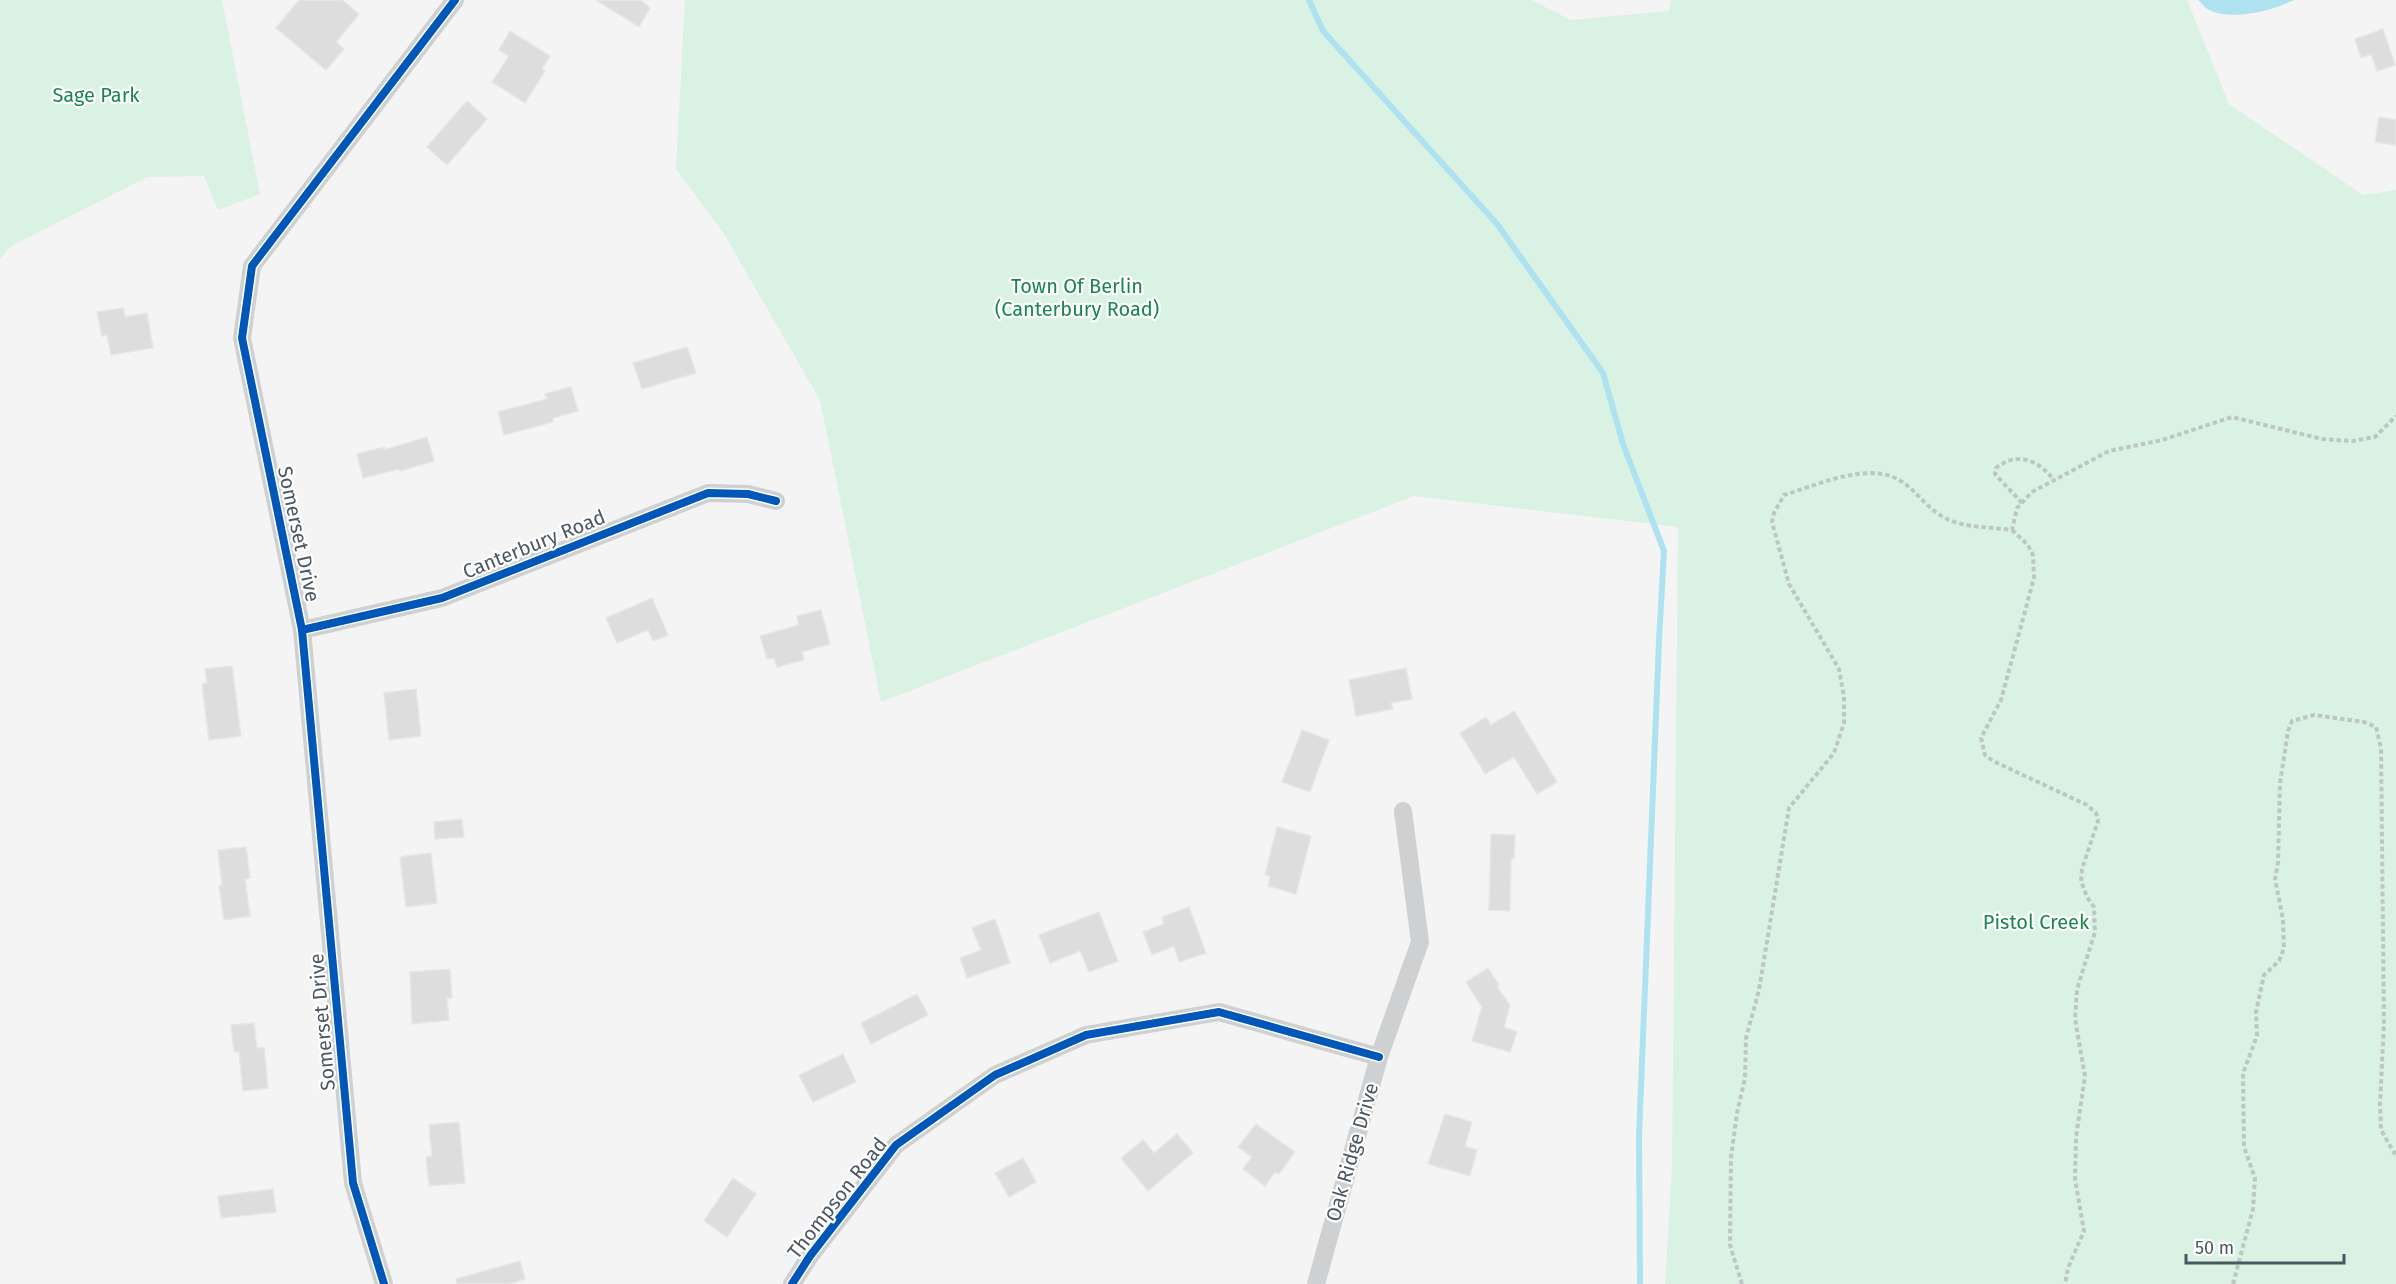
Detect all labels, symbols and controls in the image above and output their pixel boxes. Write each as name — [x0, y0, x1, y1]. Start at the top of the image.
park label: Sage Park — [52, 83, 140, 107]
park label: Town Of Berlin (Canterbury Road) — [995, 274, 1159, 321]
street label: Somerset Drive — [273, 464, 325, 604]
street label: Canterbury Road — [459, 504, 609, 584]
park label: Pistol Creek — [1983, 910, 2090, 934]
street label: Somerset Drive — [304, 952, 340, 1092]
street label: Oak Ridge Drive — [1321, 1080, 1383, 1224]
street label: Thompson Road — [782, 1133, 892, 1263]
scale bar — [2186, 1227, 2344, 1265]
text: 50 m — [2195, 1237, 2234, 1259]

